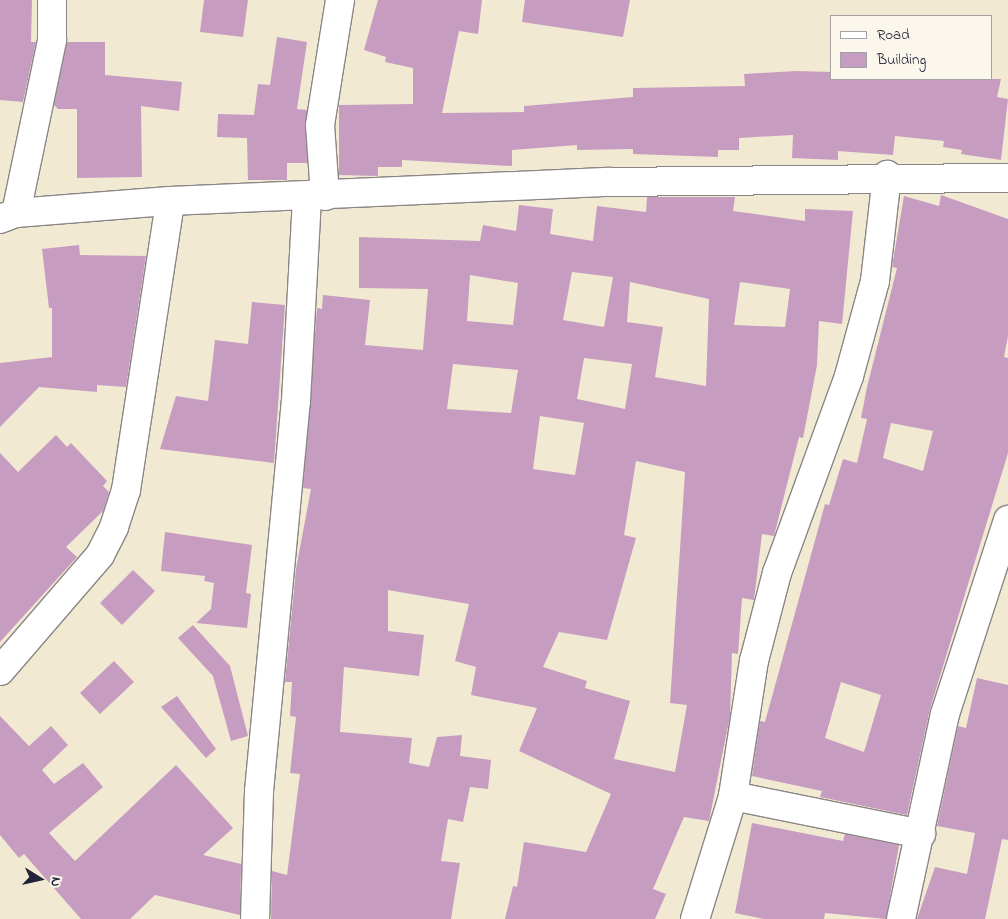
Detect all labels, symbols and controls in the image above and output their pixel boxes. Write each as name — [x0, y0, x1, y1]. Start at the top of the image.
legend — [830, 15, 993, 80]
text: Road — [877, 24, 910, 46]
text: Building — [877, 49, 926, 71]
north arrow — [15, 854, 65, 904]
text: N — [44, 875, 66, 888]

